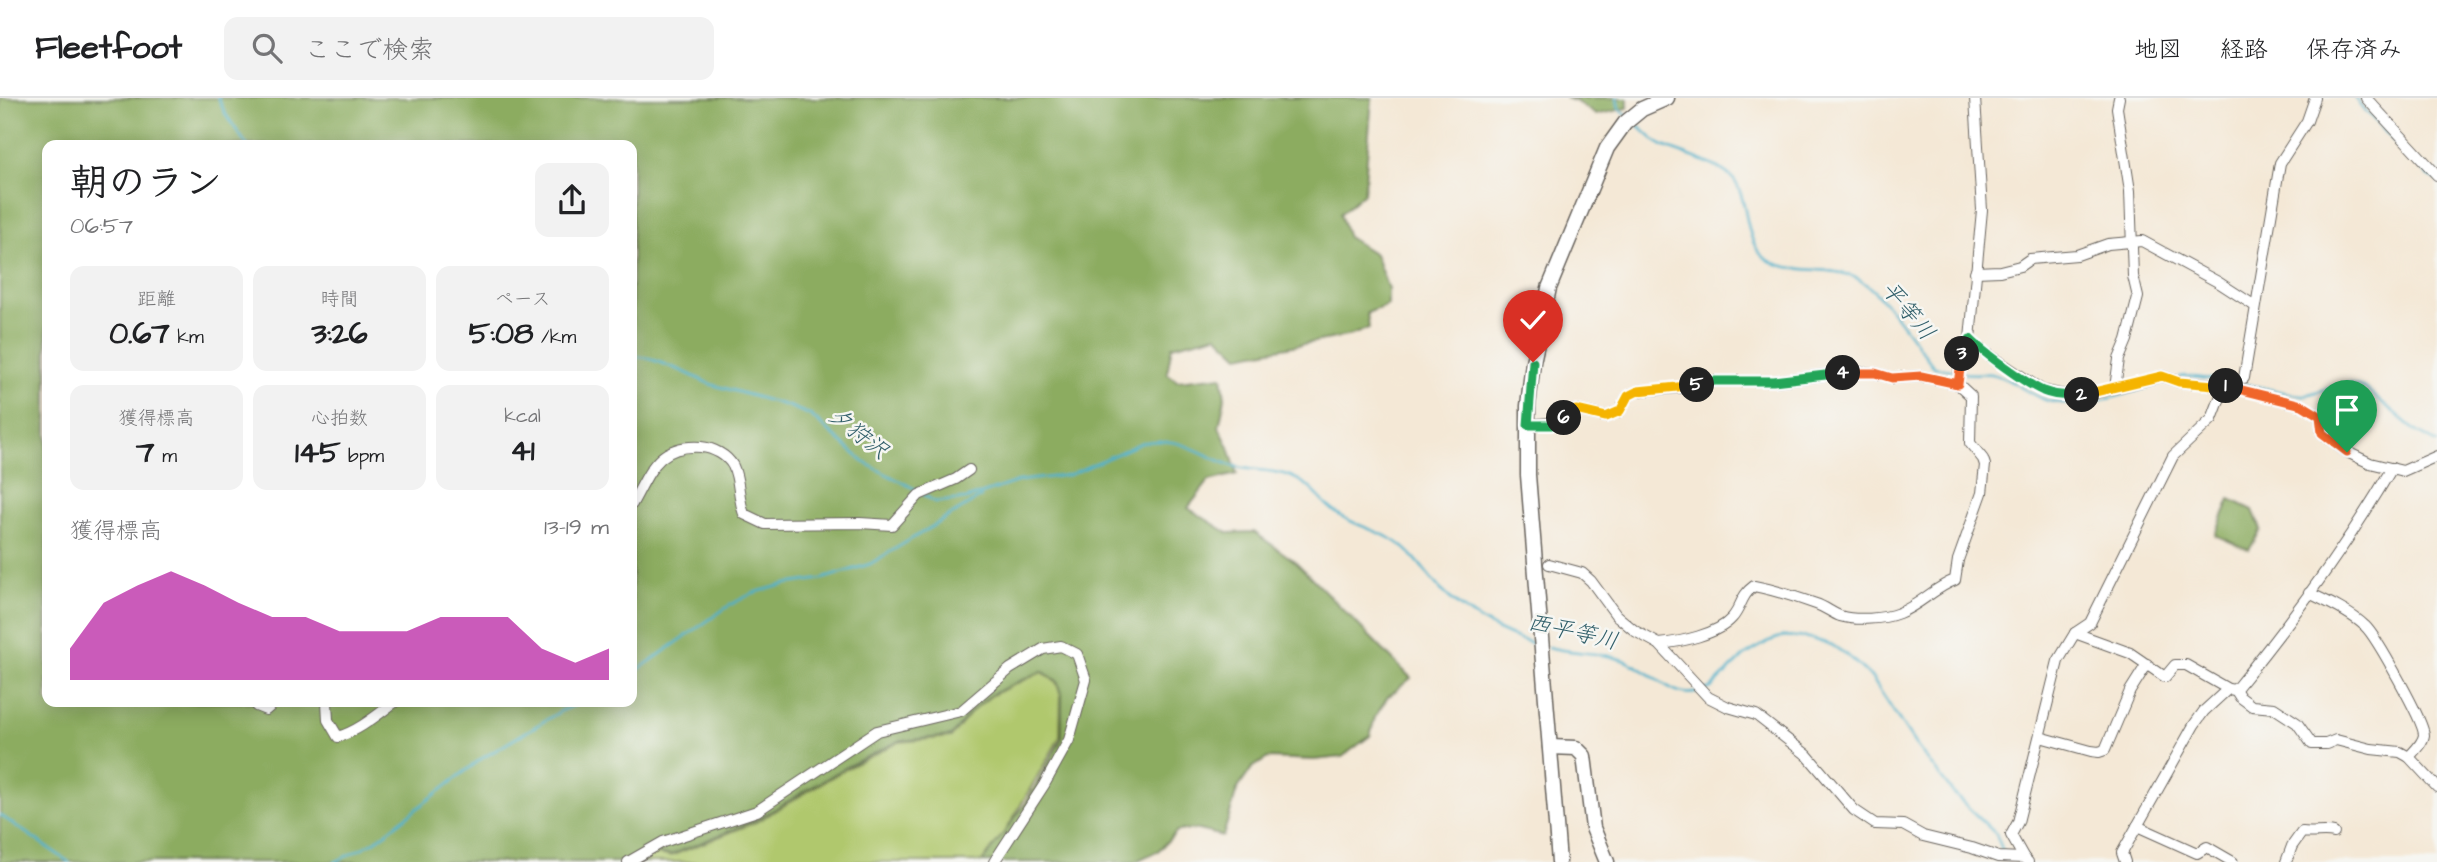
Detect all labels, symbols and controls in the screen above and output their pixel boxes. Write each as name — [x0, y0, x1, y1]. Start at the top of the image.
search box — [224, 17, 714, 80]
text: Fleetfoot — [35, 25, 182, 71]
icon: search — [248, 29, 286, 67]
text: ここで検索 — [304, 32, 434, 68]
text: 地図 — [2134, 33, 2182, 67]
text: 経路 — [2220, 33, 2268, 67]
text: 保存済み — [2306, 33, 2402, 67]
text: 朝のラン — [70, 158, 222, 210]
button: share — [535, 163, 609, 237]
text: 06:57 — [70, 210, 133, 242]
water label: 平等川 — [1874, 274, 1942, 348]
text: 距離 — [137, 286, 176, 313]
text: 時間 — [320, 286, 359, 313]
text: ペース — [495, 286, 550, 313]
pin — [1503, 290, 1563, 362]
icon: check — [1514, 301, 1552, 339]
text: 0.67 — [109, 313, 170, 355]
text: 3:26 — [311, 313, 368, 355]
text: 5:08 — [469, 313, 533, 355]
text: km — [170, 324, 204, 351]
text: /km — [533, 324, 576, 351]
pin: 3 — [1944, 336, 1980, 372]
text: 3 — [1957, 340, 1966, 367]
pin: 4 — [1826, 356, 1860, 390]
text: 4 — [1836, 359, 1849, 386]
pin: 5 — [1680, 368, 1714, 402]
pin: 1 — [2208, 368, 2244, 404]
text: 5 — [1690, 371, 1703, 398]
text: 1 — [2224, 372, 2227, 399]
pin: 2 — [2064, 378, 2100, 412]
pin — [2317, 380, 2377, 452]
text: 2 — [2076, 381, 2087, 408]
icon: arrive — [2328, 391, 2366, 429]
water label: 夕狩沢 — [821, 399, 896, 467]
pin: 6 — [1546, 400, 1582, 436]
text: kcal — [504, 403, 541, 430]
text: 6 — [1558, 404, 1569, 431]
text: 獲得標高 — [118, 405, 195, 432]
text: 心拍数 — [311, 405, 368, 432]
text: 41 — [510, 430, 535, 472]
text: 7 — [136, 432, 155, 474]
text: 145 — [295, 432, 340, 474]
text: m — [155, 443, 177, 470]
text: bpm — [340, 443, 384, 470]
text: 13–19 m — [544, 511, 609, 543]
text: 獲得標高 — [70, 515, 162, 547]
water label: 西平等川 — [1525, 606, 1621, 658]

